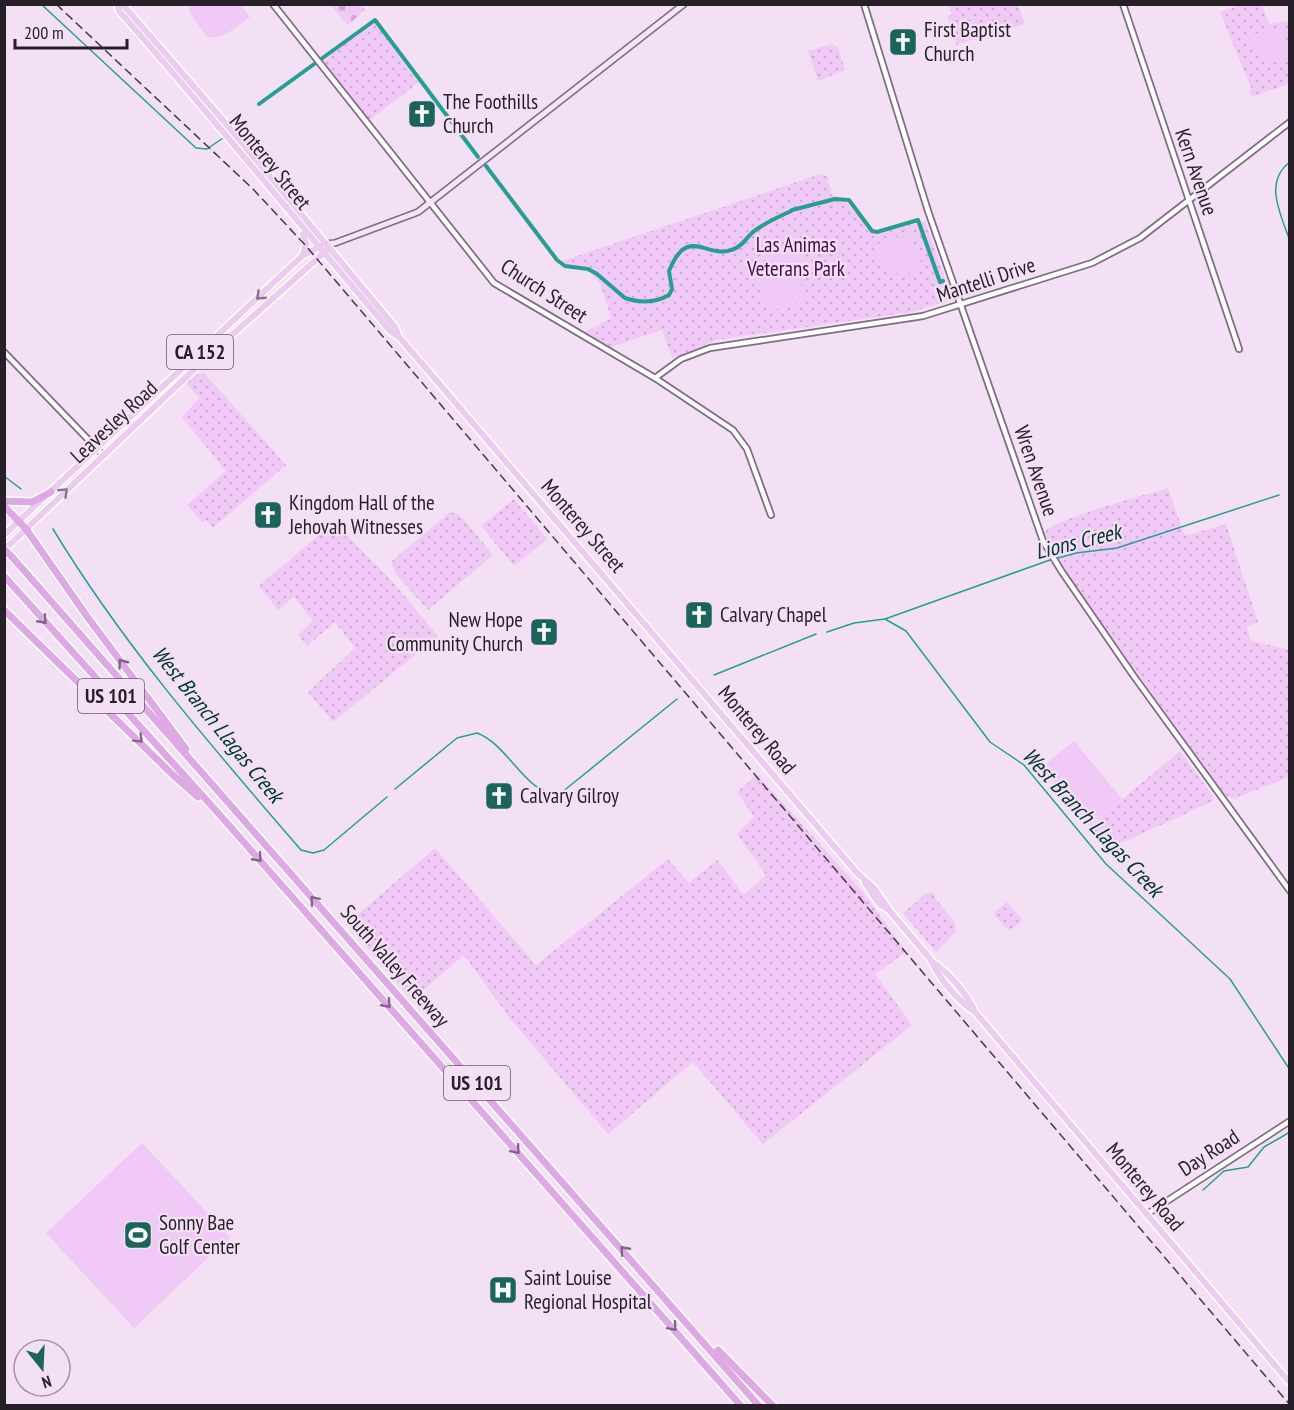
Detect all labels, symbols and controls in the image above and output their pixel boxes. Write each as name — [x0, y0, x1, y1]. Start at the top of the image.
scale bar — [15, 12, 128, 50]
place label: First Baptist Church — [924, 16, 1011, 67]
text: 200 m — [24, 21, 64, 44]
church icon: First Baptist Church — [887, 26, 919, 58]
place label: The Foothills Church — [443, 88, 538, 139]
church icon: The Foothills Church — [406, 98, 438, 130]
street label: Monterey Street — [224, 108, 317, 215]
street label: Kern Avenue — [1169, 125, 1224, 219]
park label: Las Animas Veterans Park — [746, 231, 845, 282]
street label: Mantelli Drive — [933, 251, 1039, 308]
street label: Church Street — [496, 252, 593, 329]
one-way arrow — [256, 289, 266, 300]
road number: CA 152 — [167, 335, 233, 369]
street label: Leavesley Road — [64, 374, 163, 469]
street label: Wren Avenue — [1008, 422, 1065, 520]
street label: Monterey Street — [535, 473, 632, 578]
one-way arrow — [57, 488, 68, 499]
place label: Kingdom Hall of the Jehovah Witnesses — [288, 489, 435, 540]
church icon: Kingdom Hall of the Jehovah Witnesses — [252, 499, 284, 531]
water label: Lions Creek — [1032, 516, 1126, 565]
church icon: Calvary Chapel — [683, 599, 715, 631]
place label: Calvary Chapel — [720, 601, 827, 628]
place label: New Hope Community Church — [387, 606, 523, 657]
one-way arrow — [36, 614, 47, 624]
church icon: New Hope Community Church — [528, 616, 560, 648]
water label: West Branch Llagas Creek — [146, 640, 291, 810]
one-way arrow — [119, 659, 130, 670]
road number: US 101 — [78, 679, 144, 713]
street label: Monterey Road — [712, 680, 802, 780]
one-way arrow — [131, 732, 142, 743]
water label: West Branch Llagas Creek — [1017, 741, 1171, 904]
church icon: Calvary Gilroy — [483, 780, 515, 812]
place label: Calvary Gilroy — [520, 782, 619, 809]
one-way arrow — [251, 851, 262, 861]
one-way arrow — [311, 896, 322, 907]
street label: South Valley Freeway — [335, 899, 456, 1032]
one-way arrow — [380, 997, 391, 1007]
road number: US 101 — [444, 1066, 510, 1100]
street label: Day Road — [1173, 1123, 1244, 1182]
street label: Monterey Road — [1100, 1137, 1190, 1237]
one-way arrow — [509, 1143, 520, 1153]
place label: Sonny Bae Golf Center — [159, 1209, 240, 1260]
sports icon: Sonny Bae Golf Center — [122, 1219, 154, 1251]
one-way arrow — [620, 1246, 631, 1257]
place label: Saint Louise Regional Hospital — [524, 1264, 652, 1315]
hospital icon: Saint Louise Regional Hospital — [487, 1274, 519, 1306]
one-way arrow — [666, 1320, 677, 1331]
north arrow — [12, 1338, 72, 1398]
text: N — [39, 1371, 54, 1393]

